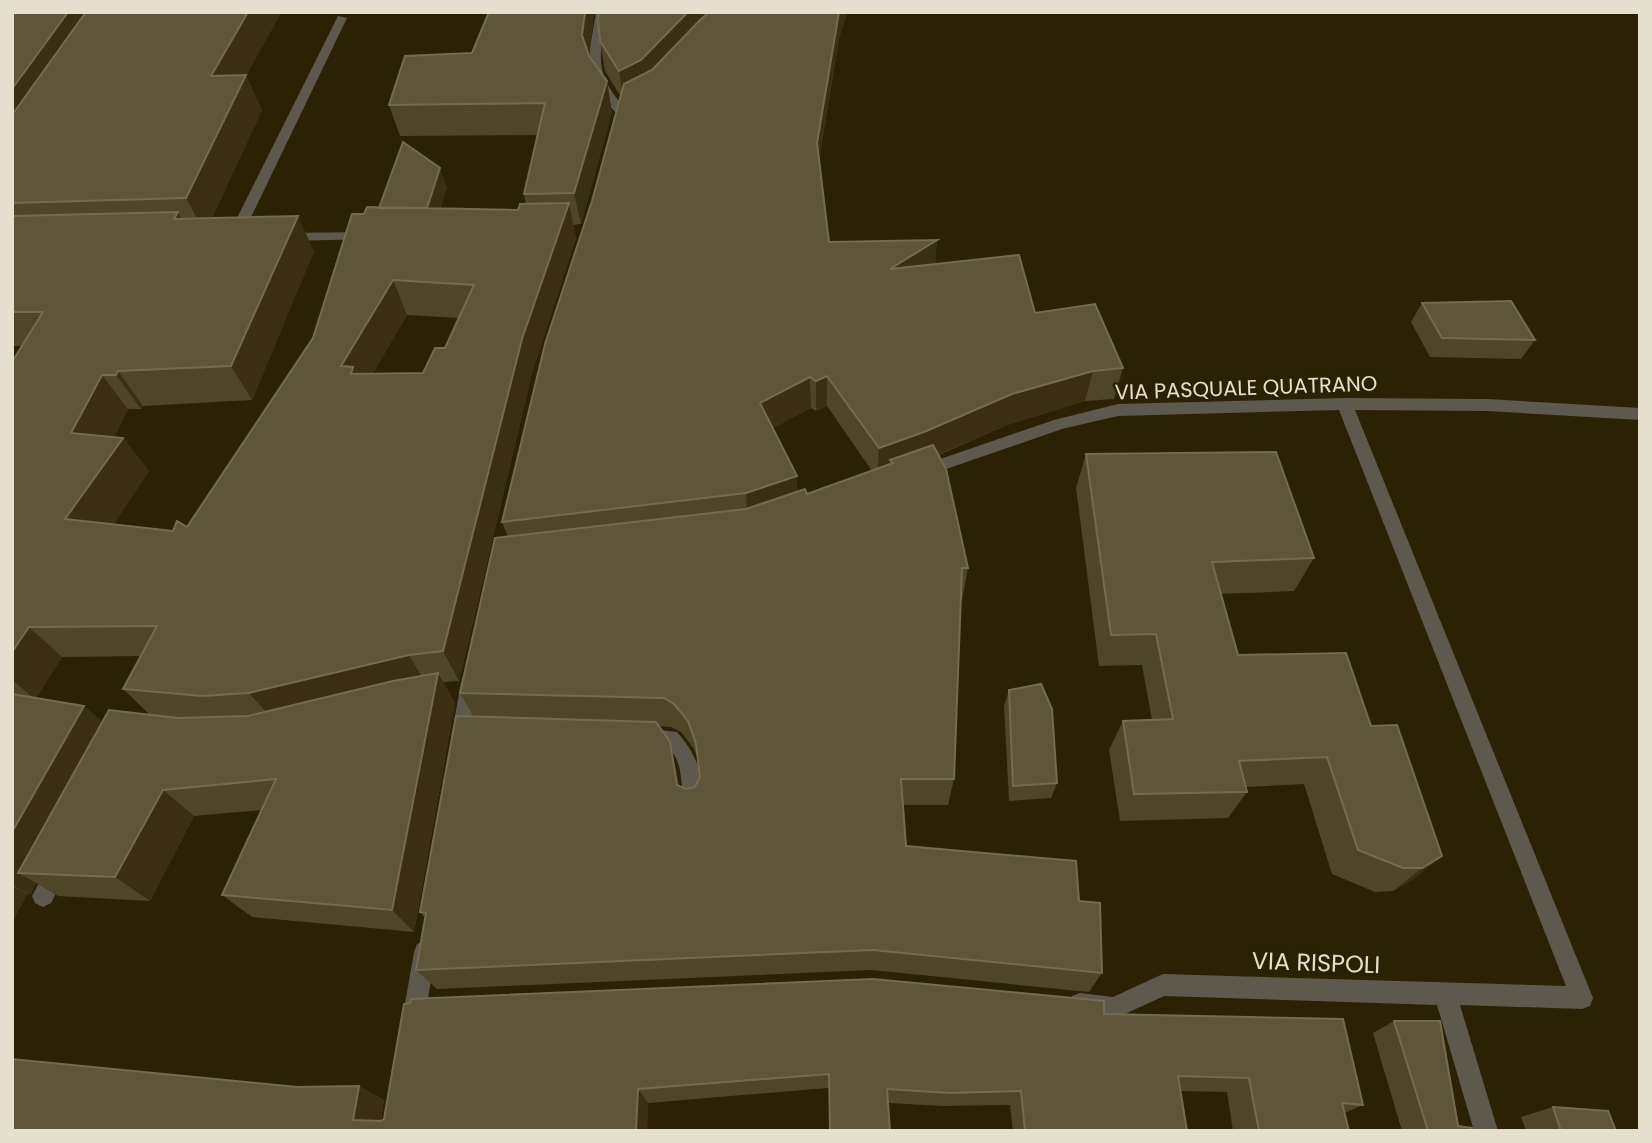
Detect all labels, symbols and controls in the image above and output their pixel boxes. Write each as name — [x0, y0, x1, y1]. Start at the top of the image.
street label: VIA PASQUALE QUATRANO — [1114, 368, 1378, 407]
street label: VIA RISPOLI — [1251, 944, 1381, 981]

